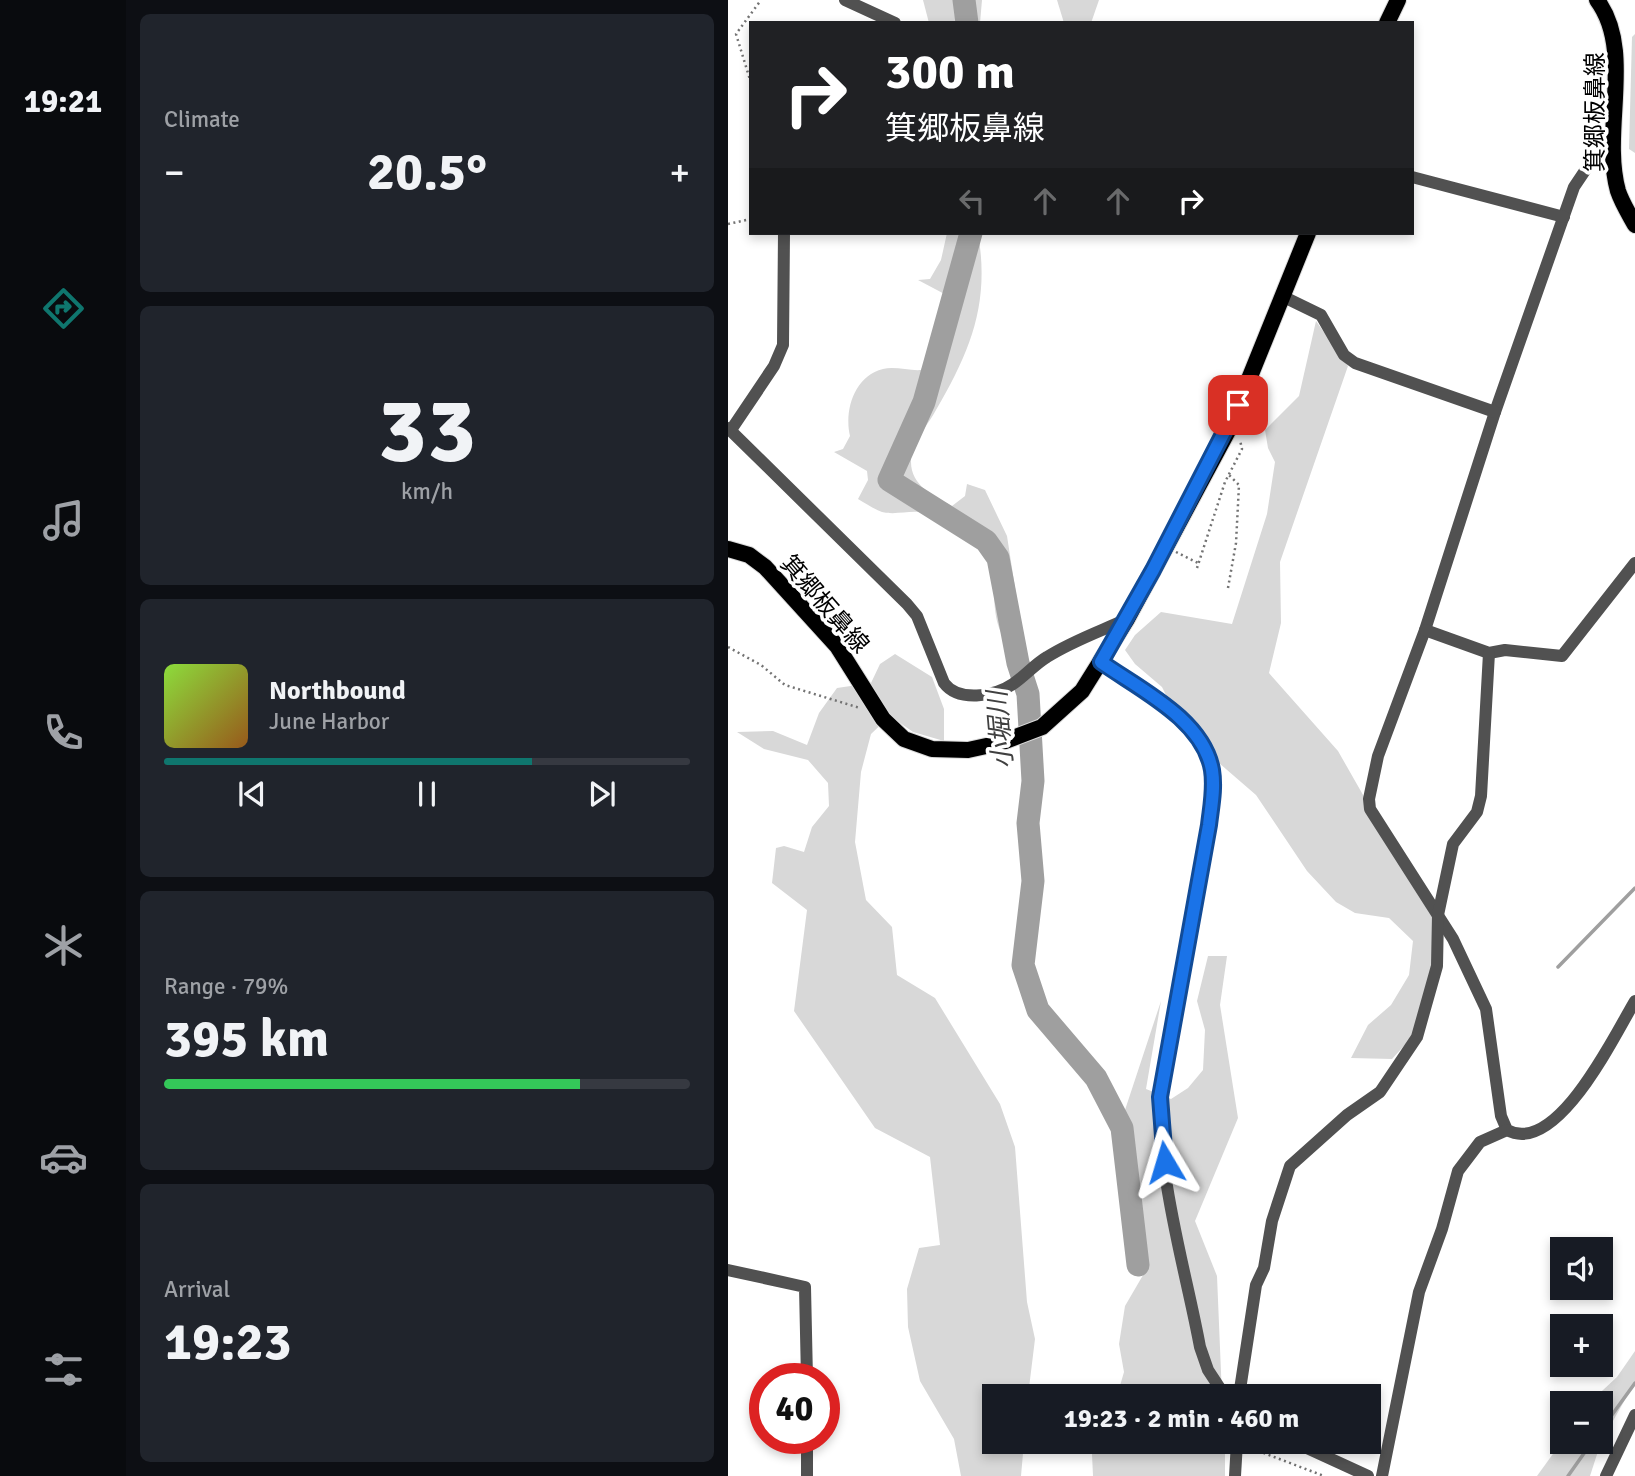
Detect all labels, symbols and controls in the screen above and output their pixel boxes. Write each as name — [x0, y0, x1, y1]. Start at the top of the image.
text: 300 m — [885, 42, 1015, 102]
icon: right — [770, 49, 861, 140]
street label: 箕郷板鼻線 — [1580, 52, 1610, 172]
text: 19:21 — [24, 82, 102, 121]
text: Climate — [164, 105, 240, 134]
text: 箕郷板鼻線 — [885, 109, 1045, 148]
text: 20.5° — [367, 140, 487, 204]
text: − — [164, 149, 185, 196]
text: + — [669, 149, 690, 196]
icon: left — [953, 182, 991, 220]
icon: ahead — [1026, 182, 1064, 220]
icon: ahead — [1099, 182, 1137, 220]
icon: right — [1172, 182, 1210, 220]
icon: directions — [39, 284, 88, 333]
text: 33 — [378, 375, 476, 488]
pin — [1208, 375, 1268, 435]
icon: arrive — [1219, 386, 1257, 424]
text: km/h — [401, 477, 453, 506]
icon: music — [39, 496, 88, 545]
street label: 箕郷板鼻線 — [774, 549, 876, 659]
text: Northbound — [269, 675, 406, 707]
water label: 小堀川 — [981, 687, 1020, 770]
text: June Harbor — [269, 707, 389, 736]
icon: phone — [39, 708, 88, 757]
icon: previous — [233, 775, 271, 813]
icon: pause — [408, 775, 446, 813]
icon: next — [583, 775, 621, 813]
icon: climate — [39, 921, 88, 970]
text: Range · 79% — [164, 972, 288, 1001]
text: 395 km — [164, 1007, 329, 1071]
position arrow — [1128, 1125, 1202, 1199]
icon: car — [39, 1133, 88, 1182]
map controls — [1550, 1237, 1613, 1454]
button: sound — [1550, 1237, 1613, 1300]
text: Arrival — [164, 1275, 230, 1304]
text: 19:23 — [164, 1310, 292, 1374]
button: + — [1550, 1314, 1613, 1377]
icon: filters — [39, 1345, 88, 1394]
speed limit sign: 40 — [749, 1363, 840, 1454]
button: − — [1550, 1391, 1613, 1454]
text: 19:23 · 2 min · 460 m — [1064, 1403, 1299, 1435]

